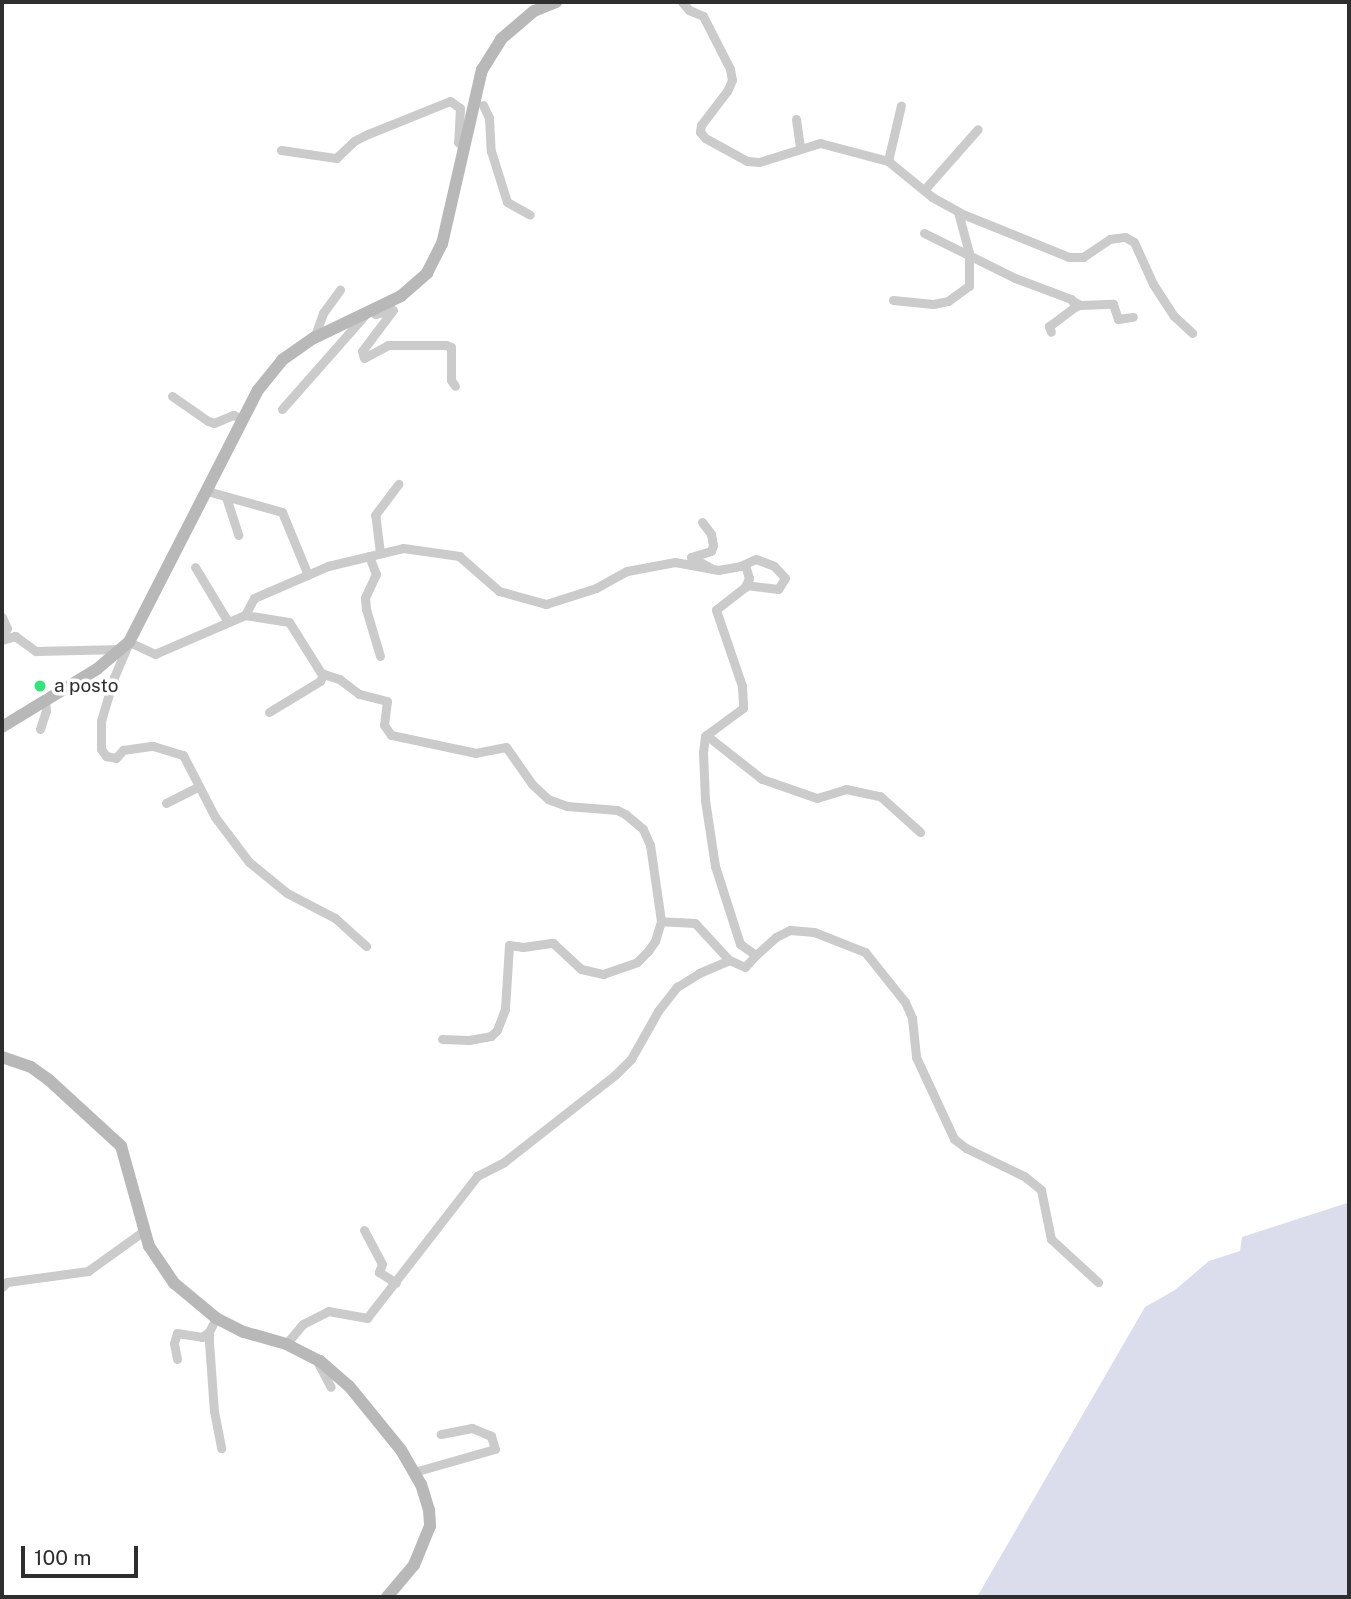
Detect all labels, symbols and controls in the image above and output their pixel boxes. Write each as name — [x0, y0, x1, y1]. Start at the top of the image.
place label: a posto — [54, 675, 118, 697]
marker: a posto — [32, 678, 48, 694]
scale bar — [24, 1532, 142, 1576]
text: 100 m — [34, 1545, 91, 1570]

